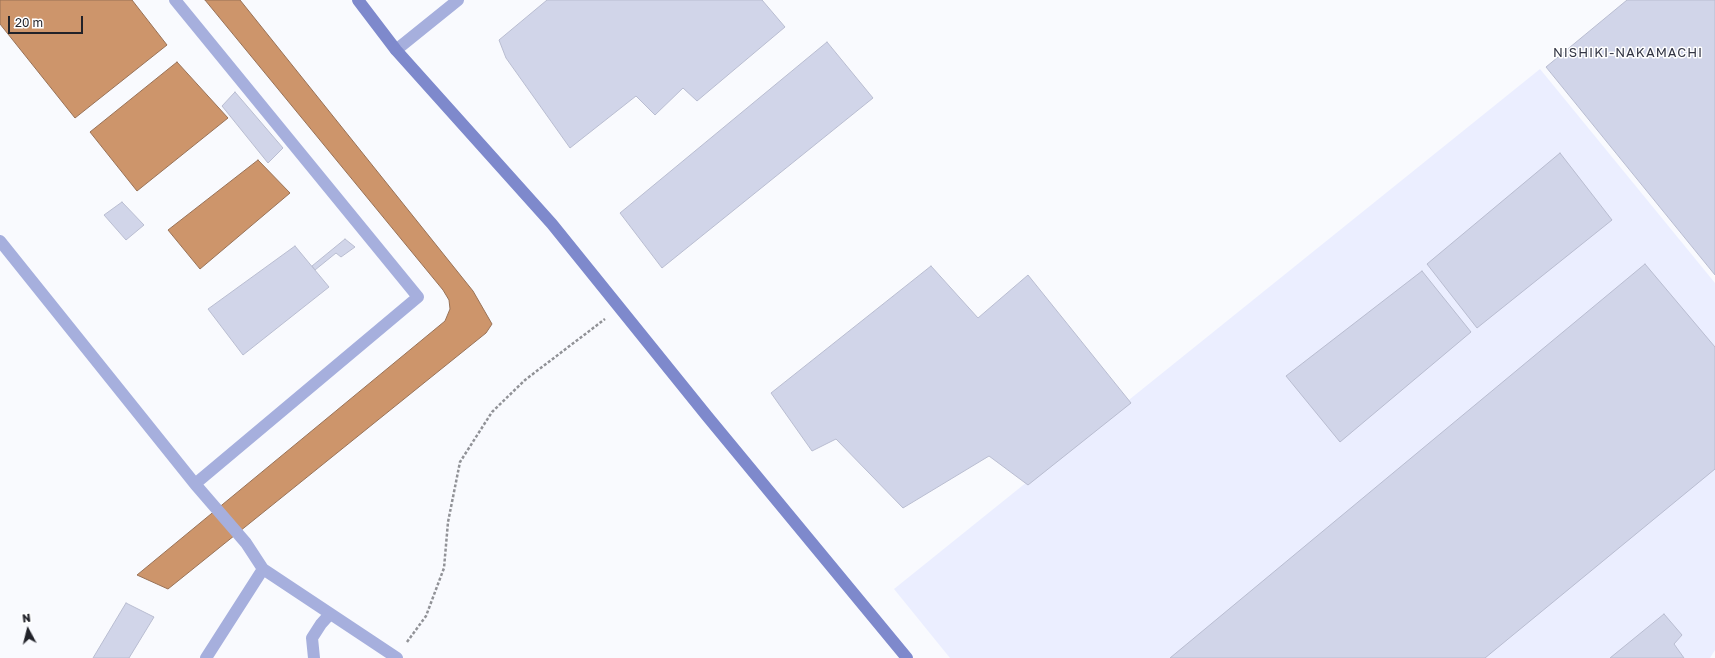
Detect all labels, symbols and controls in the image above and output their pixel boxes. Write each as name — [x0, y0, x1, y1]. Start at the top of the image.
scale bar — [10, 8, 85, 34]
text: 20 m — [15, 15, 43, 30]
district label: NISHIKI-NAKAMACHI — [1553, 45, 1703, 61]
north arrow — [8, 610, 48, 650]
text: N — [22, 611, 31, 625]

